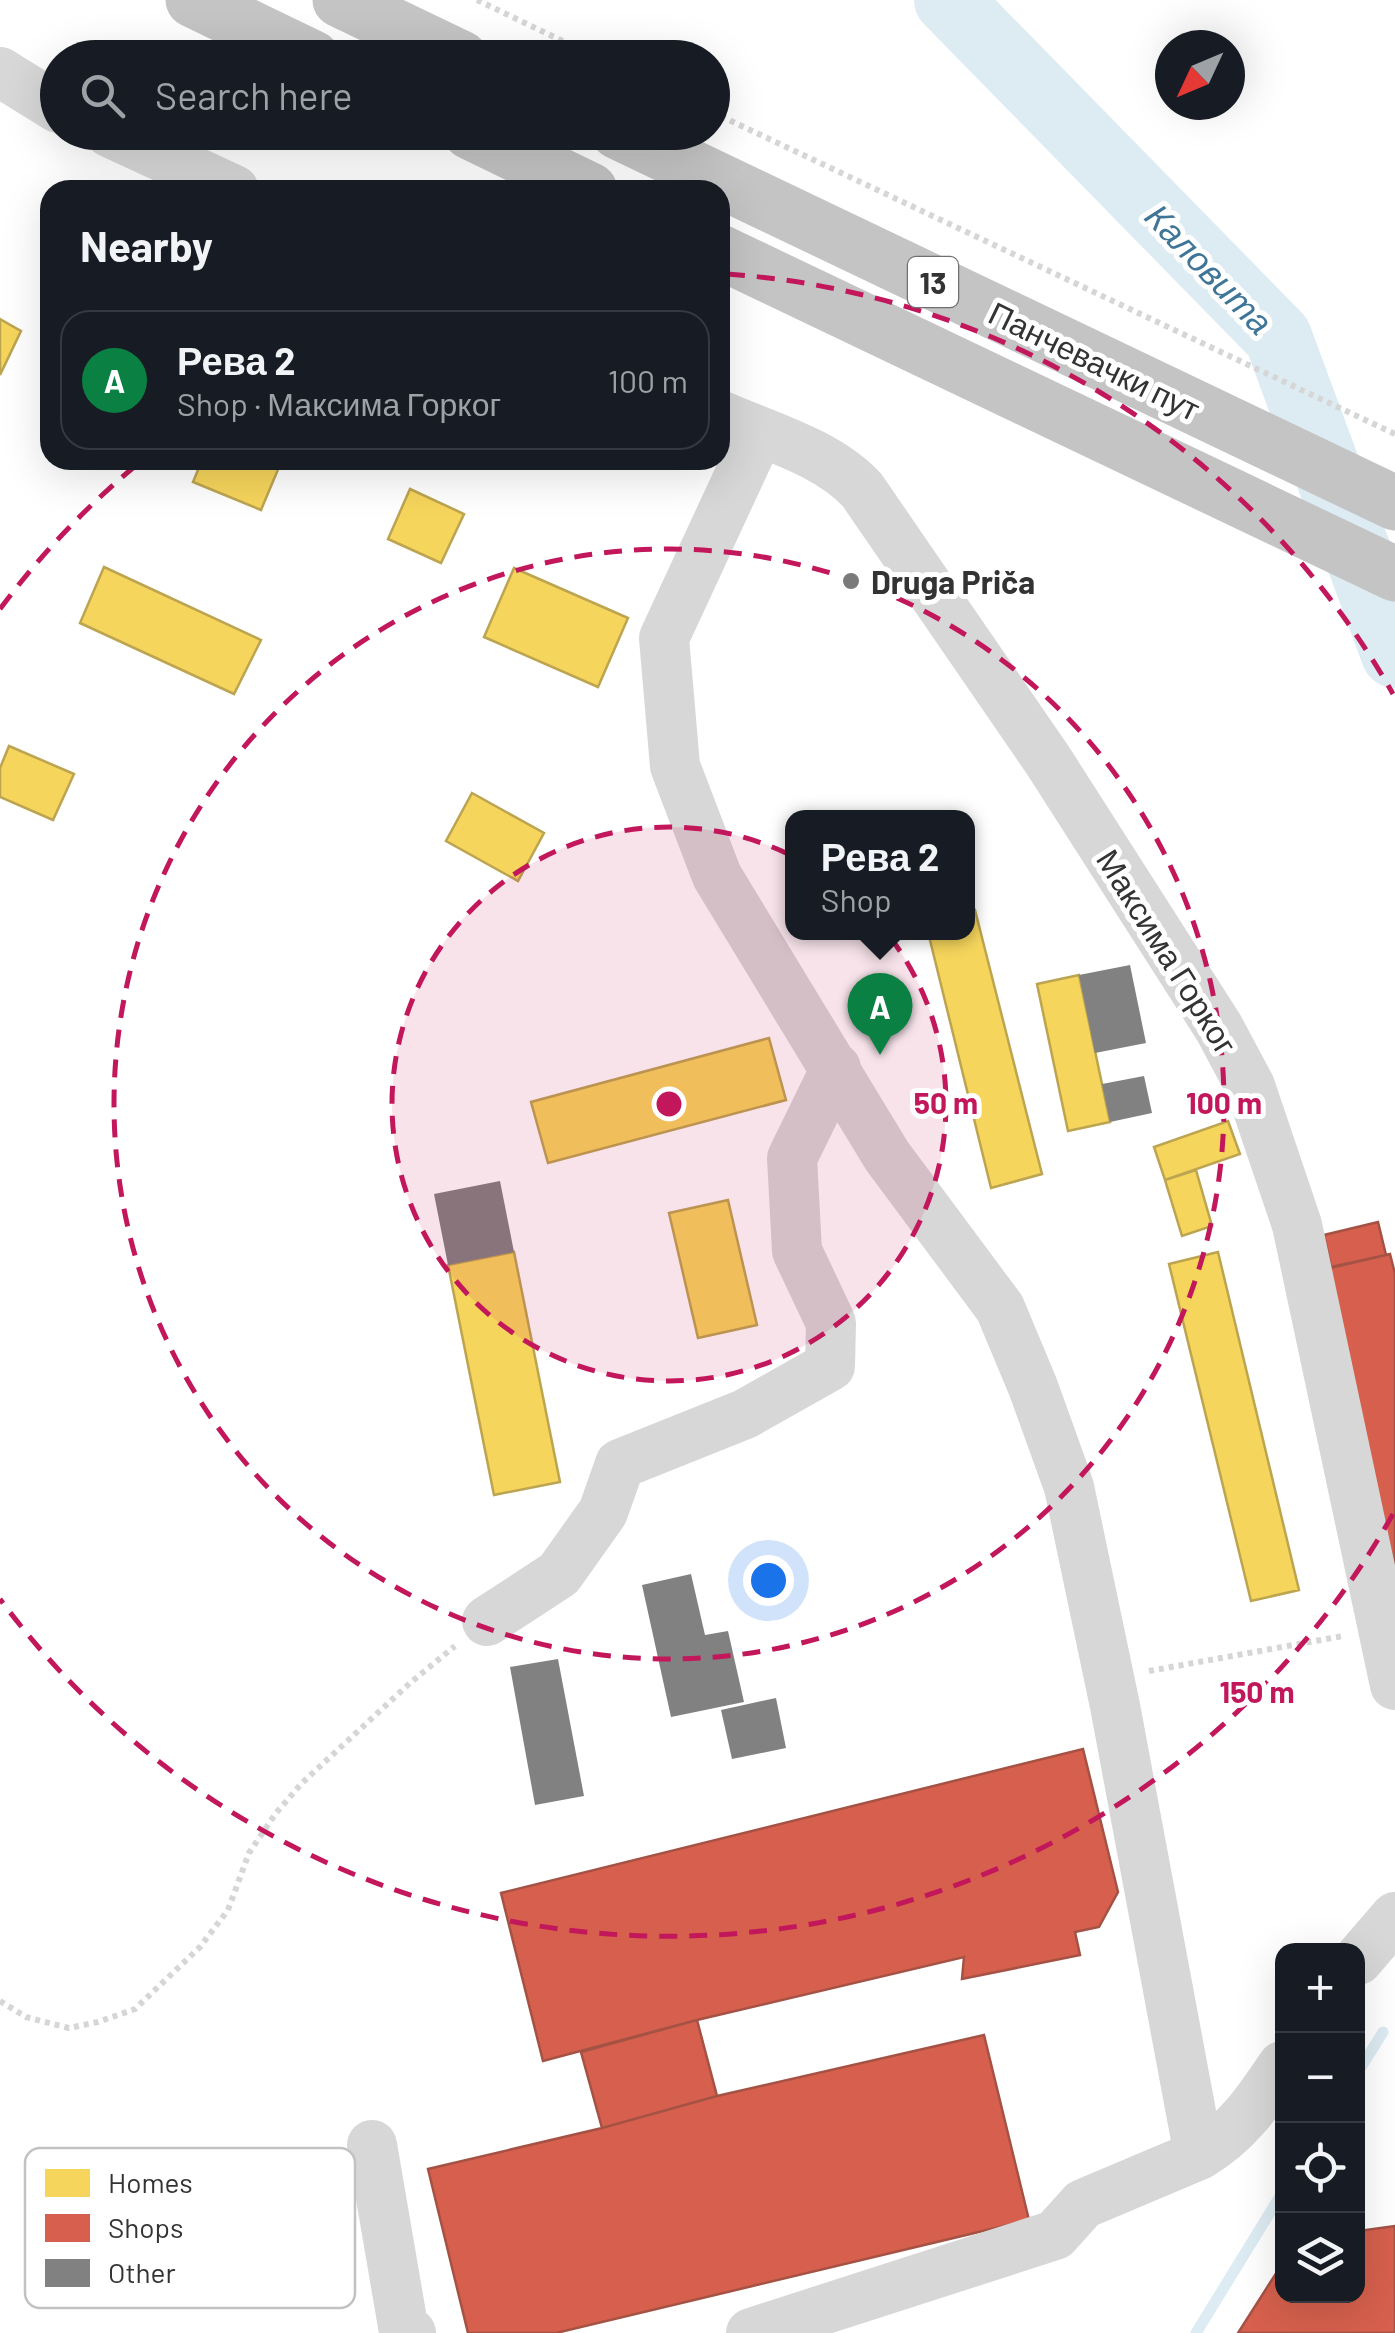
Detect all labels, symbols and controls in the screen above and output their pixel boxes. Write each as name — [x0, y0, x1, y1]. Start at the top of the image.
north arrow — [1155, 30, 1245, 120]
search box — [40, 40, 730, 150]
icon: search — [75, 68, 130, 123]
text: Search here — [155, 72, 353, 118]
water label: Каловита — [1138, 194, 1282, 342]
text: Nearby — [80, 220, 213, 270]
road number: 13 — [908, 257, 958, 307]
street label: Панчевачки пут — [983, 293, 1207, 428]
text: Рева 2 — [177, 337, 295, 383]
text: A — [104, 361, 125, 399]
text: 100 m — [608, 361, 688, 399]
text: Shop · Максима Горког — [177, 384, 501, 422]
place label: Druga Priča — [871, 562, 1035, 600]
marker: Druga Priča — [840, 570, 862, 592]
popup — [785, 810, 975, 940]
text: Рева 2 — [821, 833, 939, 879]
street label: Максима Горког — [1089, 842, 1246, 1061]
text: Shop — [821, 880, 892, 918]
pin: A — [848, 972, 912, 1055]
text: 50 m — [914, 1084, 978, 1120]
text: 100 m — [1186, 1084, 1262, 1120]
centre of rings — [651, 1086, 687, 1122]
your location — [743, 1555, 794, 1606]
text: 150 m — [1220, 1673, 1294, 1709]
map controls — [1275, 1943, 1365, 2303]
button: + — [1275, 1943, 1365, 2033]
button: − — [1275, 2033, 1365, 2123]
button: locate — [1275, 2123, 1365, 2213]
legend — [25, 2148, 355, 2308]
text: Homes — [108, 2165, 193, 2199]
text: Shops — [108, 2210, 183, 2244]
button: layers — [1275, 2213, 1365, 2303]
text: Other — [108, 2255, 176, 2289]

